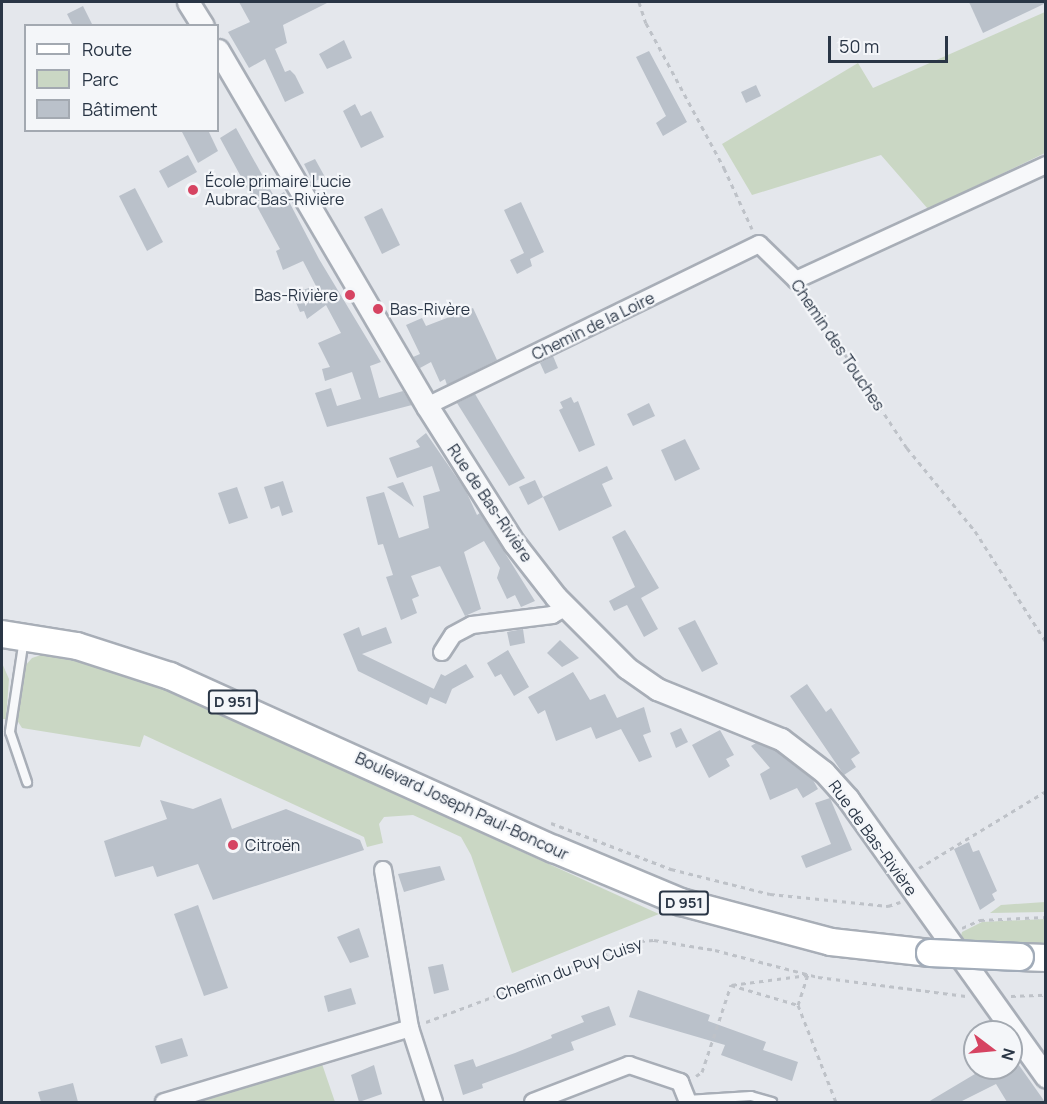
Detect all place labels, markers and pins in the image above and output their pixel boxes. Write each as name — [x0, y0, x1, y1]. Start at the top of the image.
place label: École primaire Lucie Aubrac Bas-Rivière — [205, 171, 351, 209]
marker: École primaire Lucie Aubrac Bas-Rivière — [186, 183, 200, 197]
place label: Bas-Rivière — [254, 285, 338, 305]
marker: Bas-Rivière — [343, 288, 357, 302]
place label: Bas-Rivère — [390, 299, 470, 319]
marker: Bas-Rivère — [371, 302, 385, 316]
place label: Citroën — [245, 835, 300, 855]
marker: Citroën — [226, 838, 240, 852]

